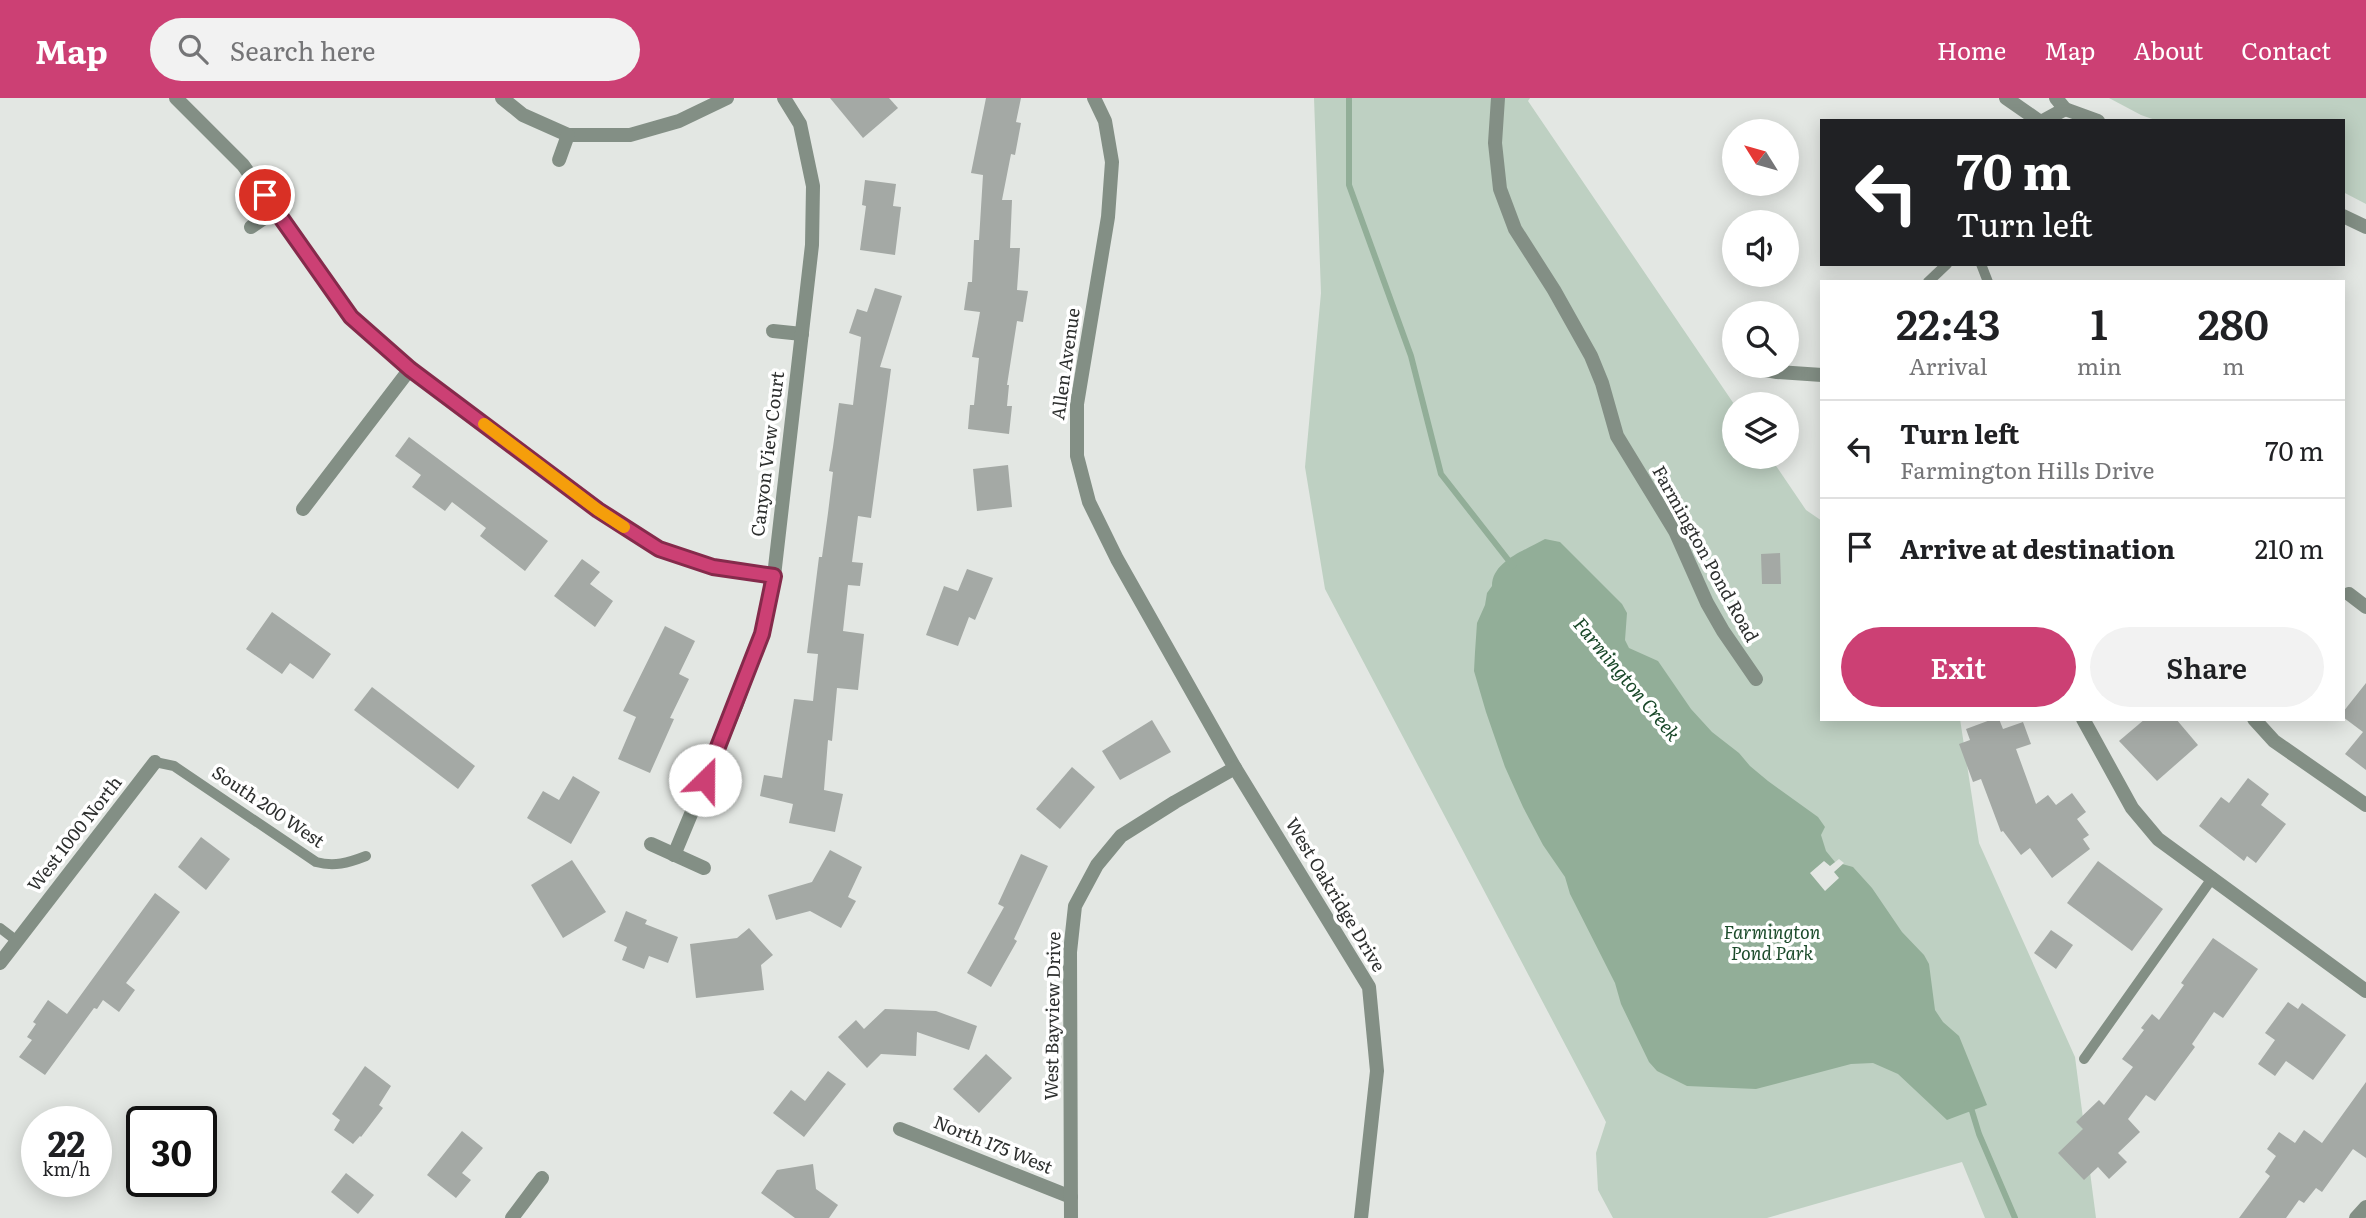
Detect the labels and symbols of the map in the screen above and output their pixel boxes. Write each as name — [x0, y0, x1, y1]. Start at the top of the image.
north arrow — [1722, 119, 1799, 196]
pin — [235, 165, 295, 225]
street label: Allen Avenue — [1043, 306, 1086, 422]
street label: Canyon View Court — [743, 369, 790, 538]
street label: Farmington Pond Road — [1646, 460, 1766, 646]
water label: Farmington Creek — [1568, 610, 1688, 747]
position arrow — [668, 743, 742, 817]
street label: South 200 West — [207, 758, 331, 854]
street label: West 1000 North — [20, 769, 128, 897]
street label: West Oakridge Drive — [1279, 812, 1393, 976]
park label: Farmington Pond Park — [1724, 918, 1821, 966]
street label: West Bayview Drive — [1037, 931, 1066, 1101]
speed limit sign: 30 — [126, 1106, 217, 1197]
street label: North 175 West — [930, 1107, 1058, 1180]

